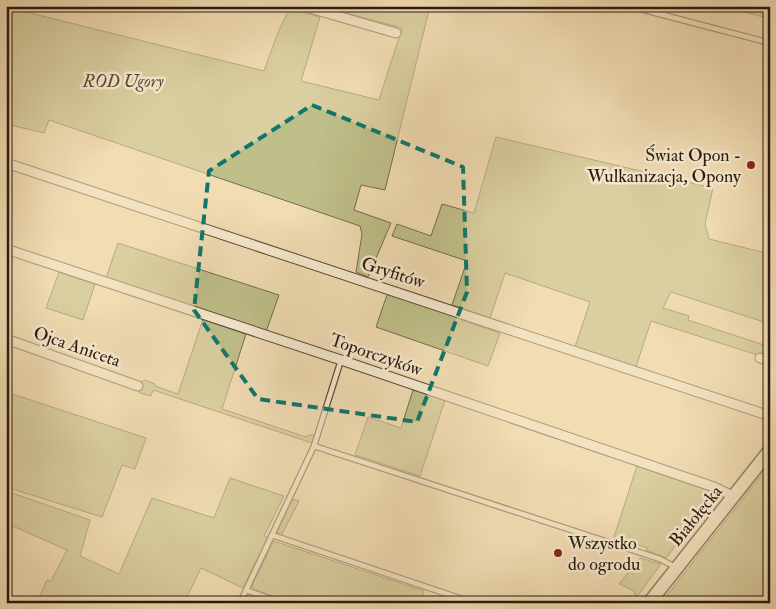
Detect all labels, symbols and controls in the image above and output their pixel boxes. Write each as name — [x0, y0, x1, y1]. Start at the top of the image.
park label: ROD Ugory — [81, 70, 164, 93]
place label: Świat Opon - Wulkanizacja, Opony — [586, 144, 742, 188]
marker: Świat Opon - Wulkanizacja, Opony — [745, 159, 757, 171]
street label: Gryfitów — [358, 252, 428, 294]
street label: Ojca Aniceta — [30, 321, 124, 373]
street label: Toporczyków — [327, 329, 426, 382]
street label: Białołęcka — [664, 480, 728, 551]
place label: Wszystko do ogrodu — [567, 532, 640, 576]
marker: Wszystko do ogrodu — [552, 547, 564, 559]

